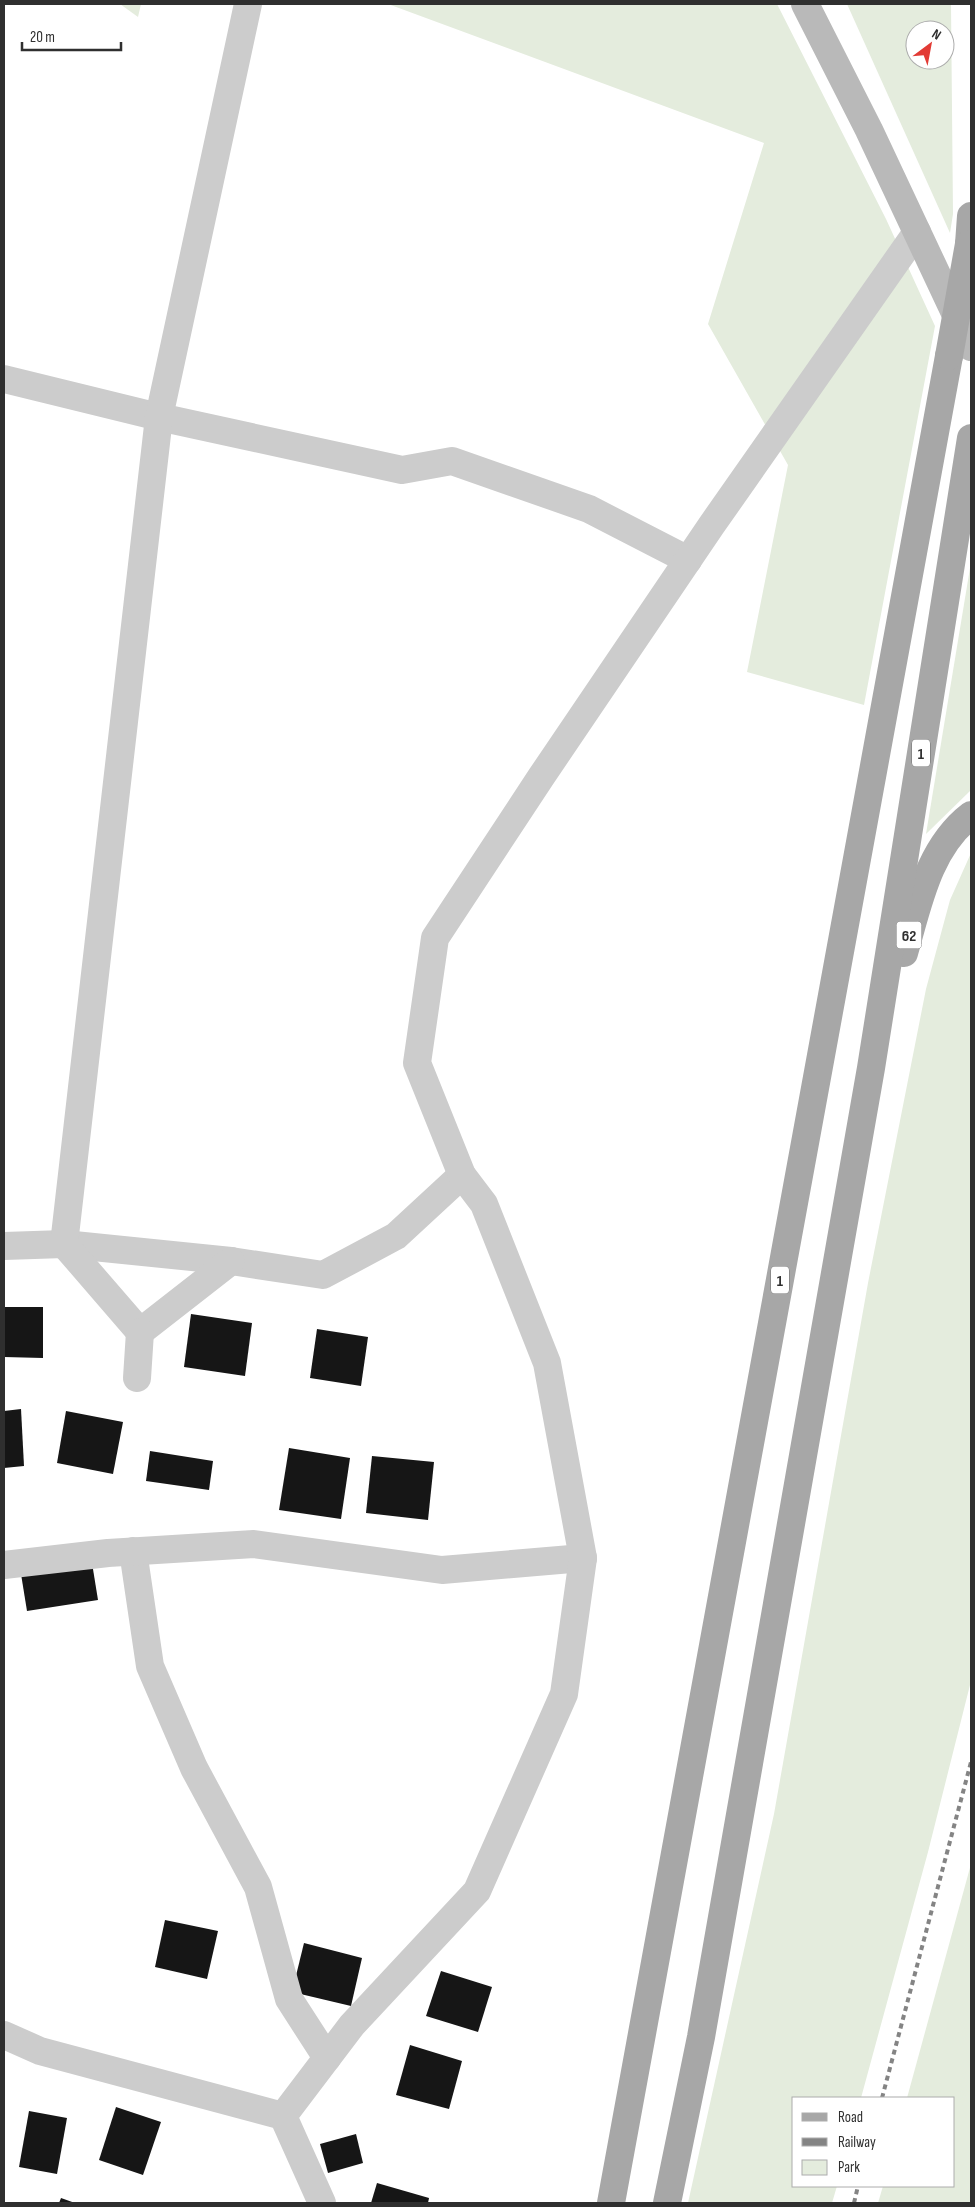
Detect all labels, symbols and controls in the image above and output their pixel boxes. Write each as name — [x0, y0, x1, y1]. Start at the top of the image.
scale bar — [22, 20, 121, 52]
north arrow — [905, 20, 955, 70]
text: N — [929, 25, 944, 44]
text: 20 m — [30, 28, 55, 47]
road number: 1 — [912, 740, 930, 766]
road number: 62 — [896, 922, 922, 948]
road number: 1 — [771, 1266, 789, 1294]
legend — [792, 2097, 955, 2187]
text: Road — [838, 2108, 863, 2127]
text: Railway — [838, 2133, 876, 2152]
text: Park — [838, 2158, 860, 2177]

